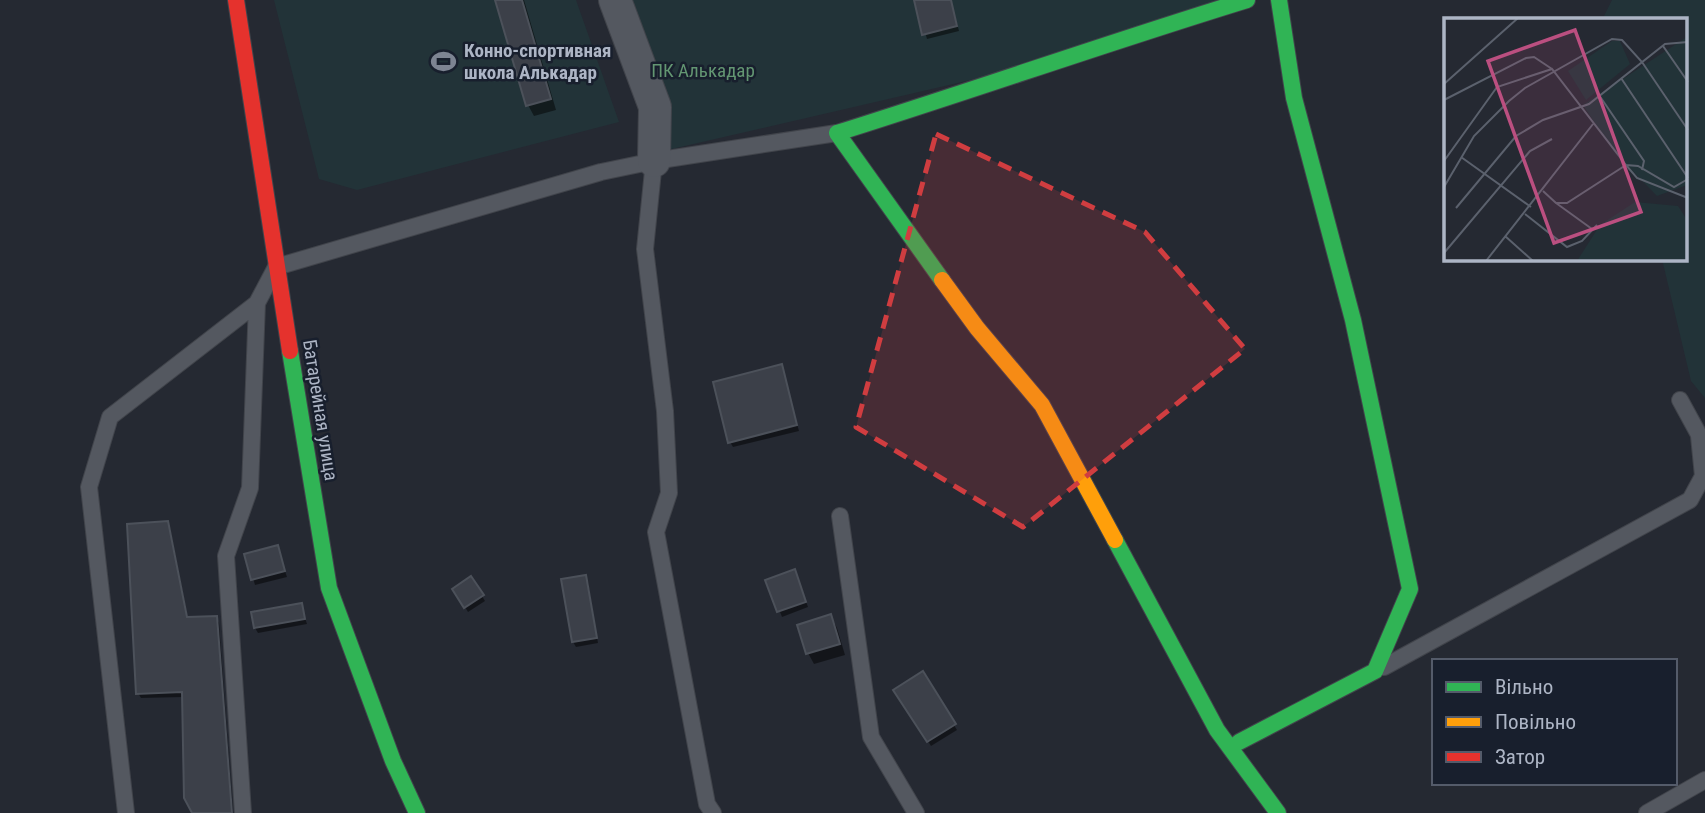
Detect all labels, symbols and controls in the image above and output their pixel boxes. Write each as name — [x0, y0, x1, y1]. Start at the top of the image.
inset map — [1444, 18, 1688, 261]
place label: Конно-спортивная школа Алькадар — [464, 39, 611, 84]
sports icon: Конно-спортивная школа Алькадар — [430, 47, 458, 75]
park label: ПК Алькадар — [651, 59, 755, 82]
street label: Батарейная улица — [298, 338, 343, 482]
legend — [1432, 659, 1677, 785]
text: Вільно — [1495, 675, 1553, 699]
text: Повільно — [1495, 710, 1576, 734]
text: Затор — [1495, 745, 1545, 769]

